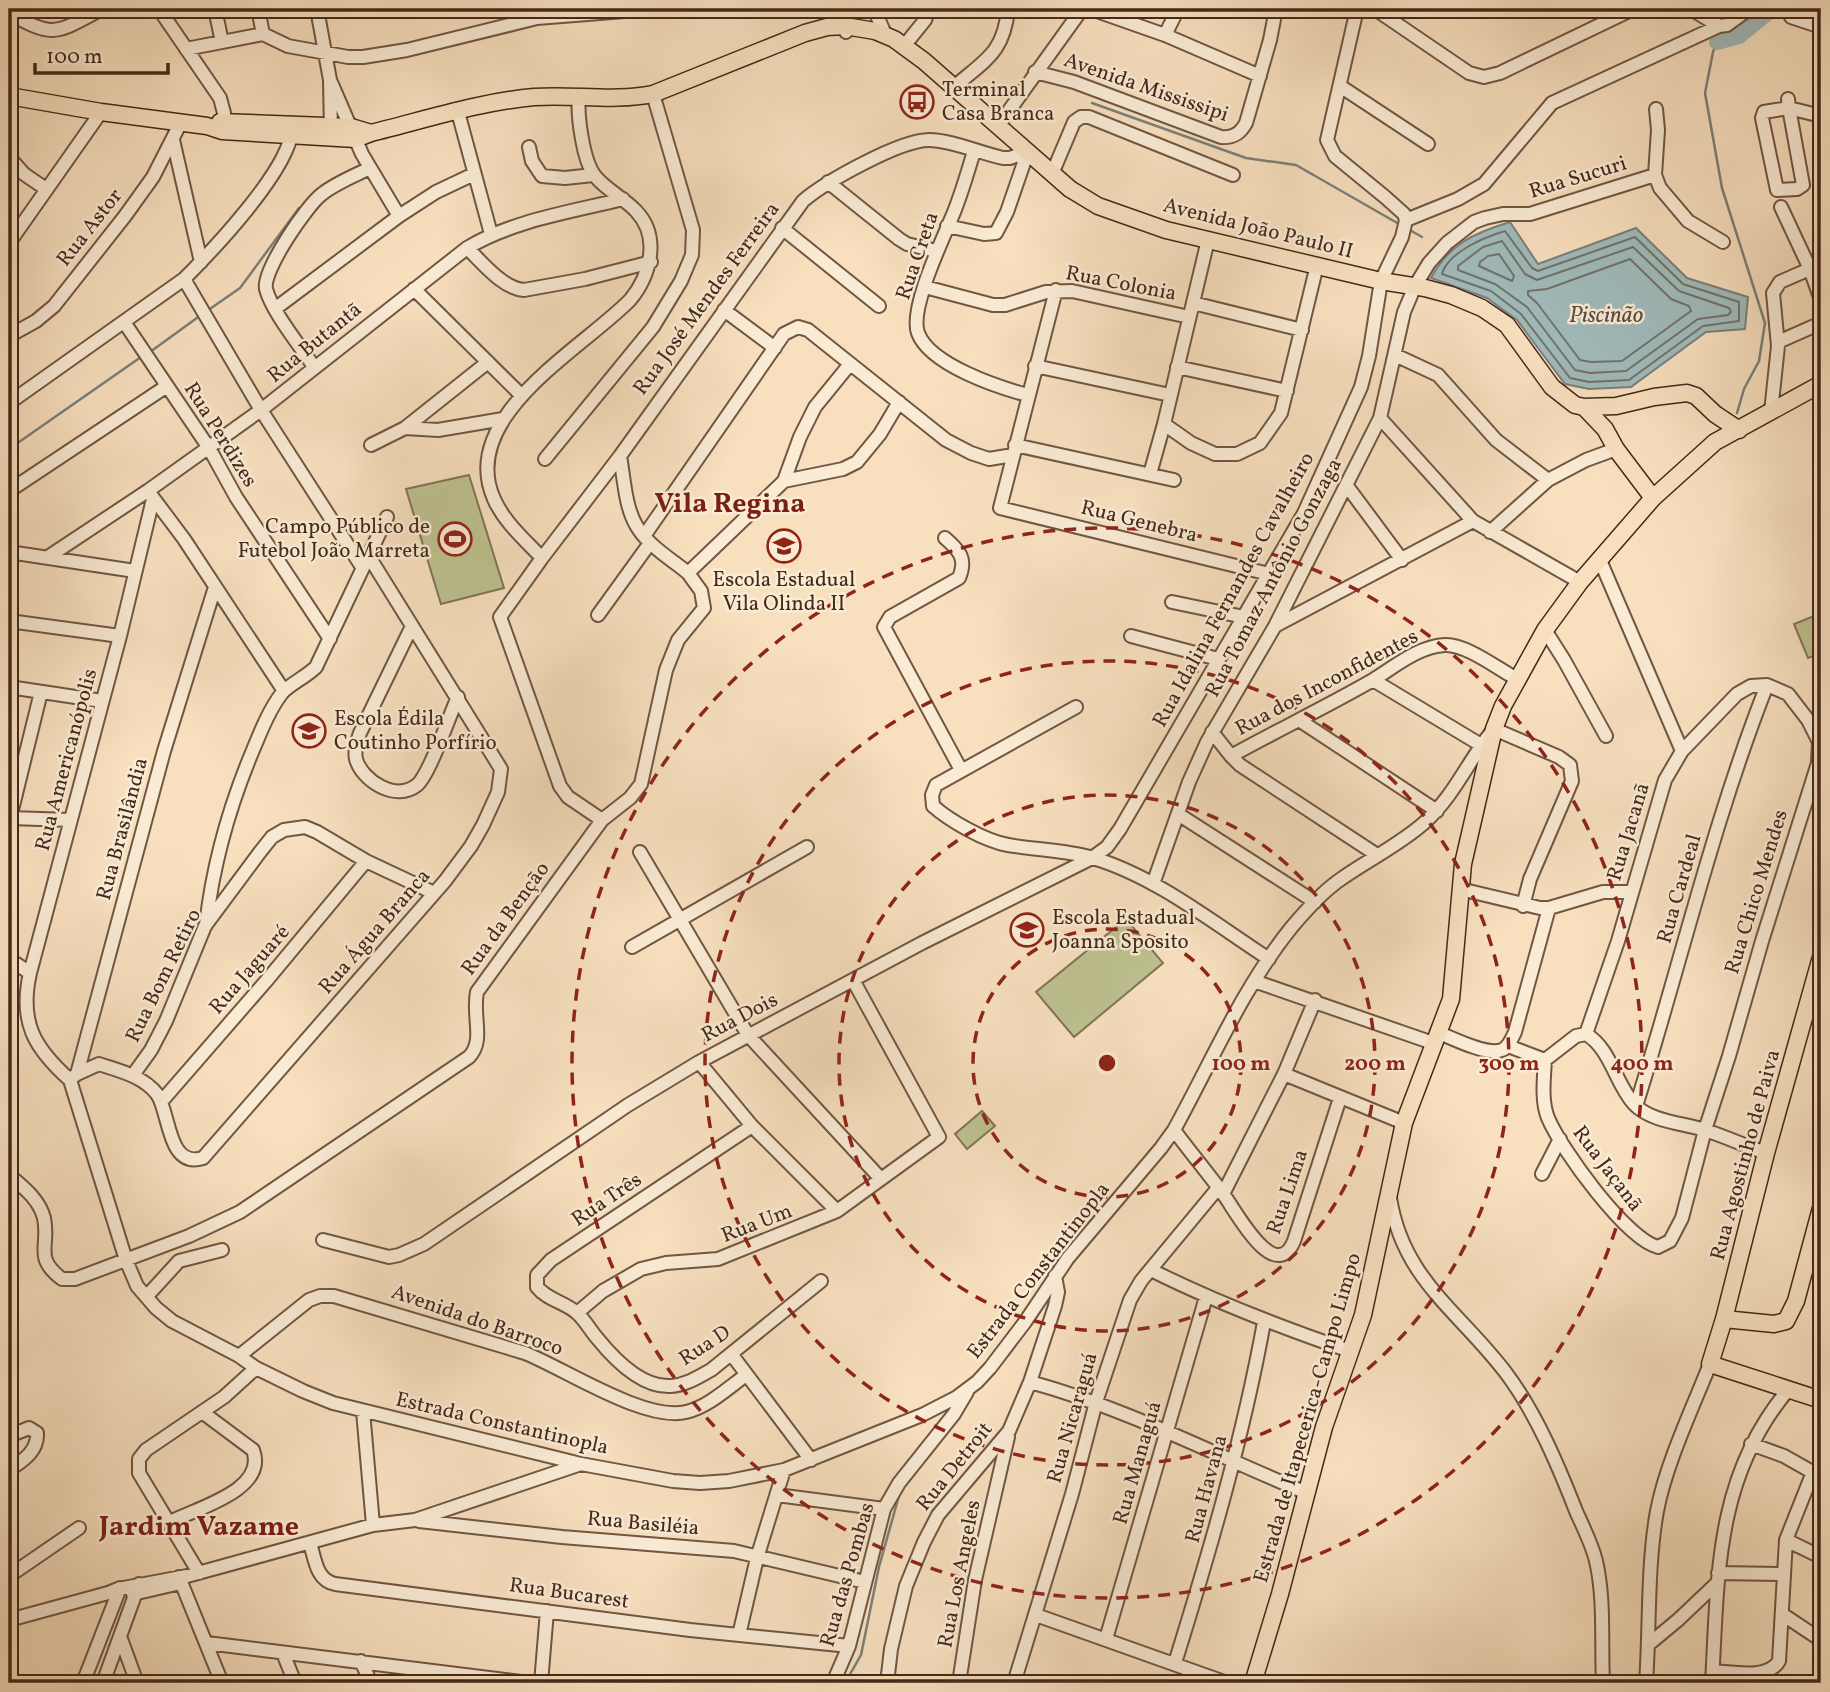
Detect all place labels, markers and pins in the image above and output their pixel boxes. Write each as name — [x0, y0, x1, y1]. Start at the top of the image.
place label: Terminal Casa Branca — [942, 76, 1055, 129]
bus stop icon: Terminal Casa Branca — [898, 83, 936, 121]
place label: Campo Público de Futebol João Marreta — [238, 513, 430, 566]
sports icon: Campo Público de Futebol João Marreta — [436, 520, 474, 558]
school or university icon: Escola Estadual Vila Olinda II — [765, 527, 803, 565]
place label: Escola Estadual Vila Olinda II — [713, 566, 855, 619]
place label: Escola Édila Coutinho Porfírio — [334, 705, 497, 758]
school or university icon: Escola Édila Coutinho Porfírio — [290, 712, 328, 750]
place label: Escola Estadual Joanna Sposito — [1052, 904, 1195, 957]
school or university icon: Escola Estadual Joanna Sposito — [1008, 911, 1046, 949]
centre of rings — [1095, 1051, 1119, 1075]

